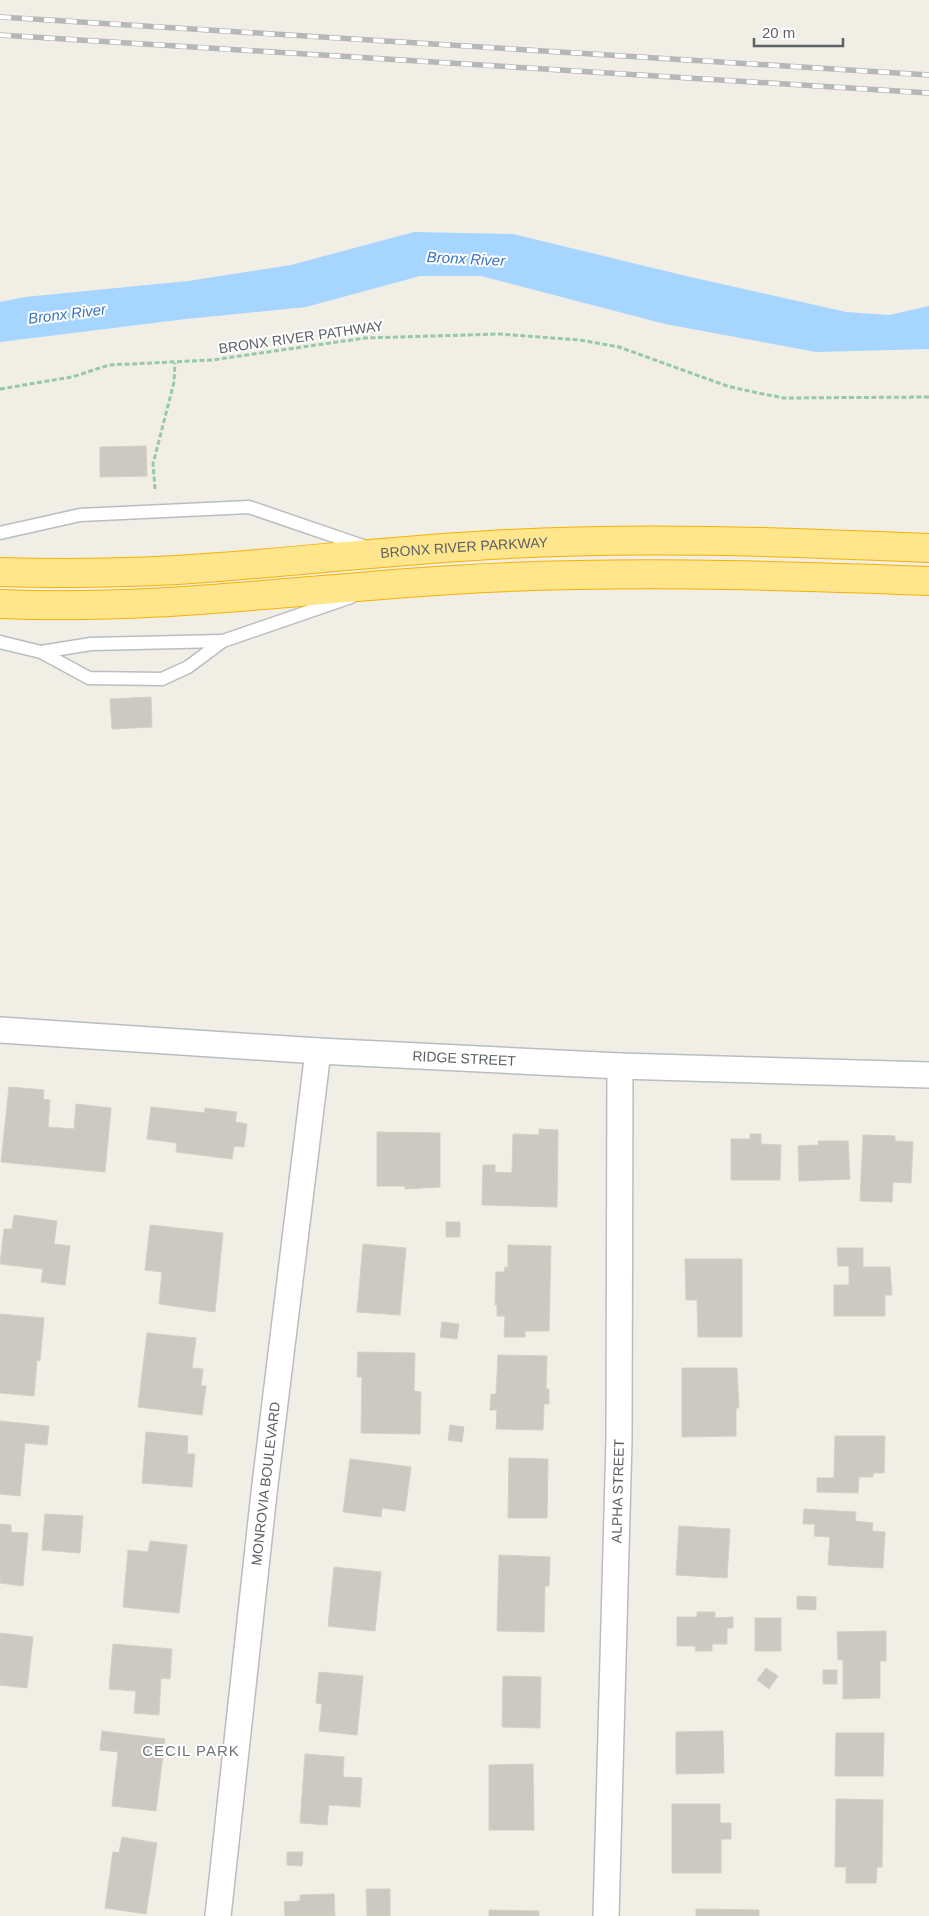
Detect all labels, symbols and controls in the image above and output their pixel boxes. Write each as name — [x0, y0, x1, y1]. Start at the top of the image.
scale bar — [754, 15, 843, 47]
text: 20 m — [762, 24, 795, 41]
water label: Bronx River — [426, 248, 507, 269]
water label: Bronx River — [27, 300, 108, 327]
street label: BRONX RIVER PATHWAY — [218, 317, 385, 356]
street label: BRONX RIVER PARKWAY — [380, 534, 549, 561]
street label: RIDGE STREET — [412, 1048, 517, 1069]
street label: MONROVIA BOULEVARD — [248, 1401, 283, 1566]
street label: ALPHA STREET — [608, 1438, 627, 1544]
district label: CECIL PARK — [142, 1742, 240, 1759]

